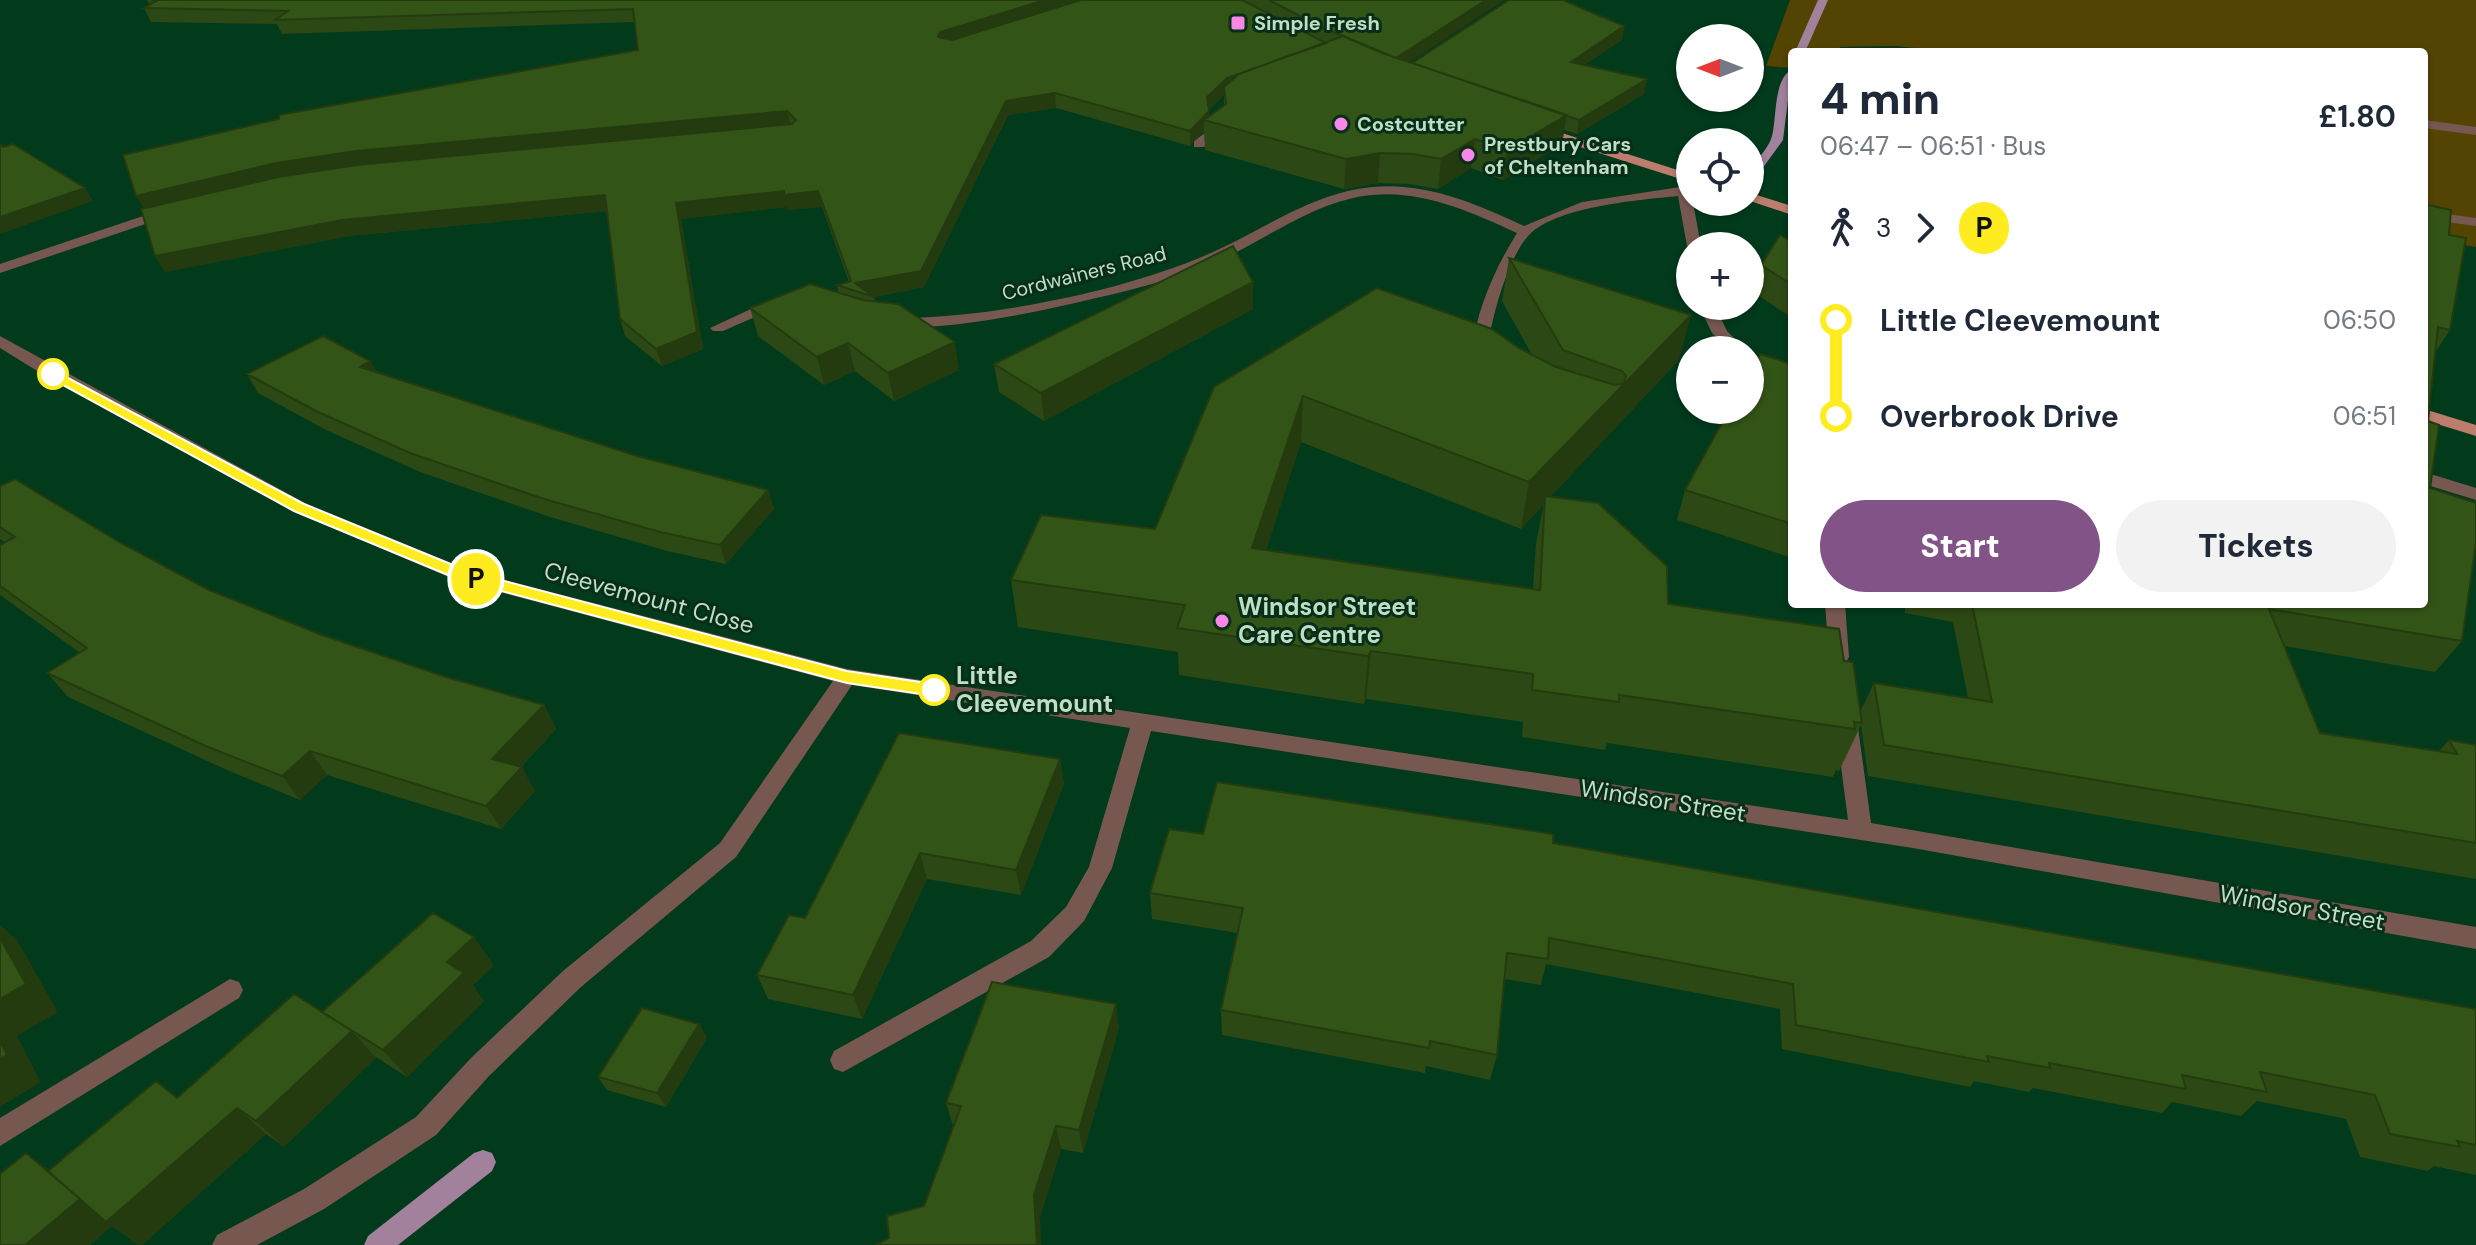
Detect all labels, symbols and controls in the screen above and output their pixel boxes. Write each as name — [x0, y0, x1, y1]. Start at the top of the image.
place label: Simple Fresh — [1254, 10, 1380, 36]
marker: Simple Fresh — [1229, 14, 1247, 32]
north arrow — [1676, 24, 1764, 112]
map controls — [1676, 24, 1764, 424]
text: 4 min — [1820, 70, 1940, 128]
text: £1.80 — [2319, 97, 2396, 136]
place label: Costcutter — [1357, 111, 1464, 137]
marker: Costcutter — [1332, 115, 1350, 133]
button: locate — [1676, 128, 1764, 216]
text: 06:47 – 06:51 · Bus — [1820, 129, 2046, 163]
place label: Prestbury Cars of Cheltenham — [1484, 131, 1631, 180]
marker: Prestbury Cars of Cheltenham — [1459, 146, 1477, 164]
icon: walk — [1820, 206, 1864, 250]
icon: forward — [1903, 206, 1947, 250]
text: P — [1975, 209, 1993, 246]
text: 3 — [1876, 211, 1891, 245]
button: + — [1676, 232, 1764, 320]
street label: Cordwainers Road — [999, 240, 1169, 306]
text: Little Cleevemount — [1880, 301, 2161, 340]
text: 06:50 — [2323, 303, 2396, 337]
button: − — [1676, 336, 1764, 424]
unlabelled marker — [38, 359, 68, 389]
text: Overbrook Drive — [1880, 397, 2119, 436]
text: 06:51 — [2333, 399, 2396, 433]
button: Start — [1820, 500, 2100, 592]
button: Tickets — [2116, 500, 2396, 592]
line badge: P — [450, 553, 502, 605]
street label: Cleevemount Close — [541, 555, 758, 640]
text: P — [467, 560, 485, 597]
place label: Windsor Street Care Centre — [1238, 591, 1416, 650]
marker: Windsor Street Care Centre — [1213, 612, 1231, 630]
place label: Little Cleevemount — [956, 660, 1113, 719]
marker: Little Cleevemount — [919, 675, 949, 705]
street label: Windsor Street — [1578, 772, 1748, 829]
street label: Windsor Street — [2217, 878, 2387, 937]

